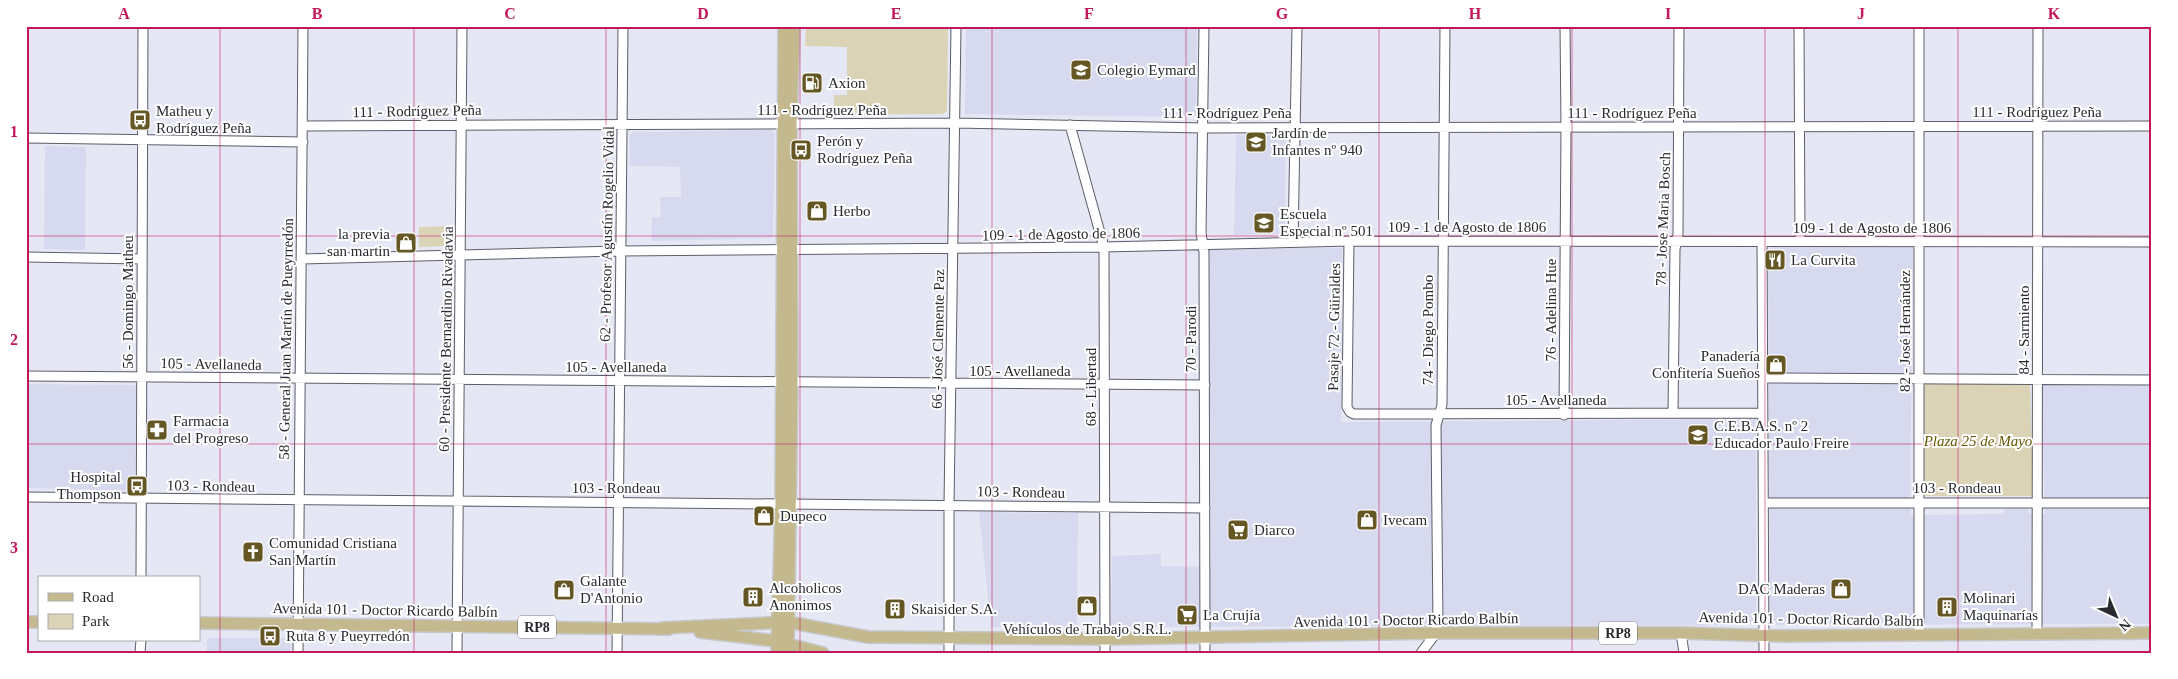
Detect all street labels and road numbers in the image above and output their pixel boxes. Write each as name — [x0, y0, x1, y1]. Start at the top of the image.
street label: 111 - Rodríguez Peña — [352, 102, 482, 120]
street label: 111 - Rodríguez Peña — [757, 102, 887, 118]
street label: 111 - Rodríguez Peña — [1972, 104, 2102, 120]
street label: 111 - Rodríguez Peña — [1162, 105, 1292, 121]
street label: 111 - Rodríguez Peña — [1567, 105, 1697, 121]
street label: 62 - Profesor Agustín Rogelio Vidal — [597, 126, 617, 342]
street label: 78 - Jose Maria Bosch — [1653, 151, 1673, 286]
street label: 58 - General Juan Martín de Pueyrredón — [276, 218, 296, 460]
street label: 109 - 1 de Agosto de 1806 — [1388, 219, 1547, 235]
street label: 109 - 1 de Agosto de 1806 — [1793, 220, 1952, 236]
street label: 109 - 1 de Agosto de 1806 — [982, 225, 1141, 243]
street label: 60 - Presidente Bernardino Rivadavia — [436, 226, 456, 452]
street label: 56 - Domingo Matheu — [120, 235, 136, 369]
street label: 76 - Adelina Hue — [1543, 258, 1559, 361]
street label: Pasaje 72 - Güiraldes — [1325, 263, 1343, 391]
street label: 66 - José Clemente Paz — [929, 269, 947, 409]
street label: 82 - José Hernández — [1897, 270, 1913, 392]
street label: 74 - Diego Pombo — [1420, 275, 1436, 385]
street label: 84 - Sarmiento — [2016, 285, 2032, 375]
street label: 70 - Parodi — [1183, 306, 1199, 372]
street label: 68 - Libertad — [1083, 347, 1099, 426]
street label: 105 - Avellaneda — [160, 355, 262, 373]
street label: 105 - Avellaneda — [565, 359, 667, 375]
street label: 105 - Avellaneda — [969, 363, 1071, 379]
street label: 105 - Avellaneda — [1505, 392, 1607, 408]
street label: 103 - Rondeau — [167, 477, 256, 495]
street label: 103 - Rondeau — [572, 480, 661, 496]
street label: 103 - Rondeau — [1913, 480, 2002, 496]
street label: 103 - Rondeau — [977, 483, 1066, 501]
street label: Avenida 101 - Doctor Ricardo Balbín — [272, 600, 498, 620]
street label: Avenida 101 - Doctor Ricardo Balbín — [1698, 609, 1924, 629]
street label: Avenida 101 - Doctor Ricardo Balbín — [1293, 610, 1519, 630]
road number: RP8 — [518, 616, 556, 638]
road number: RP8 — [1599, 622, 1637, 644]

